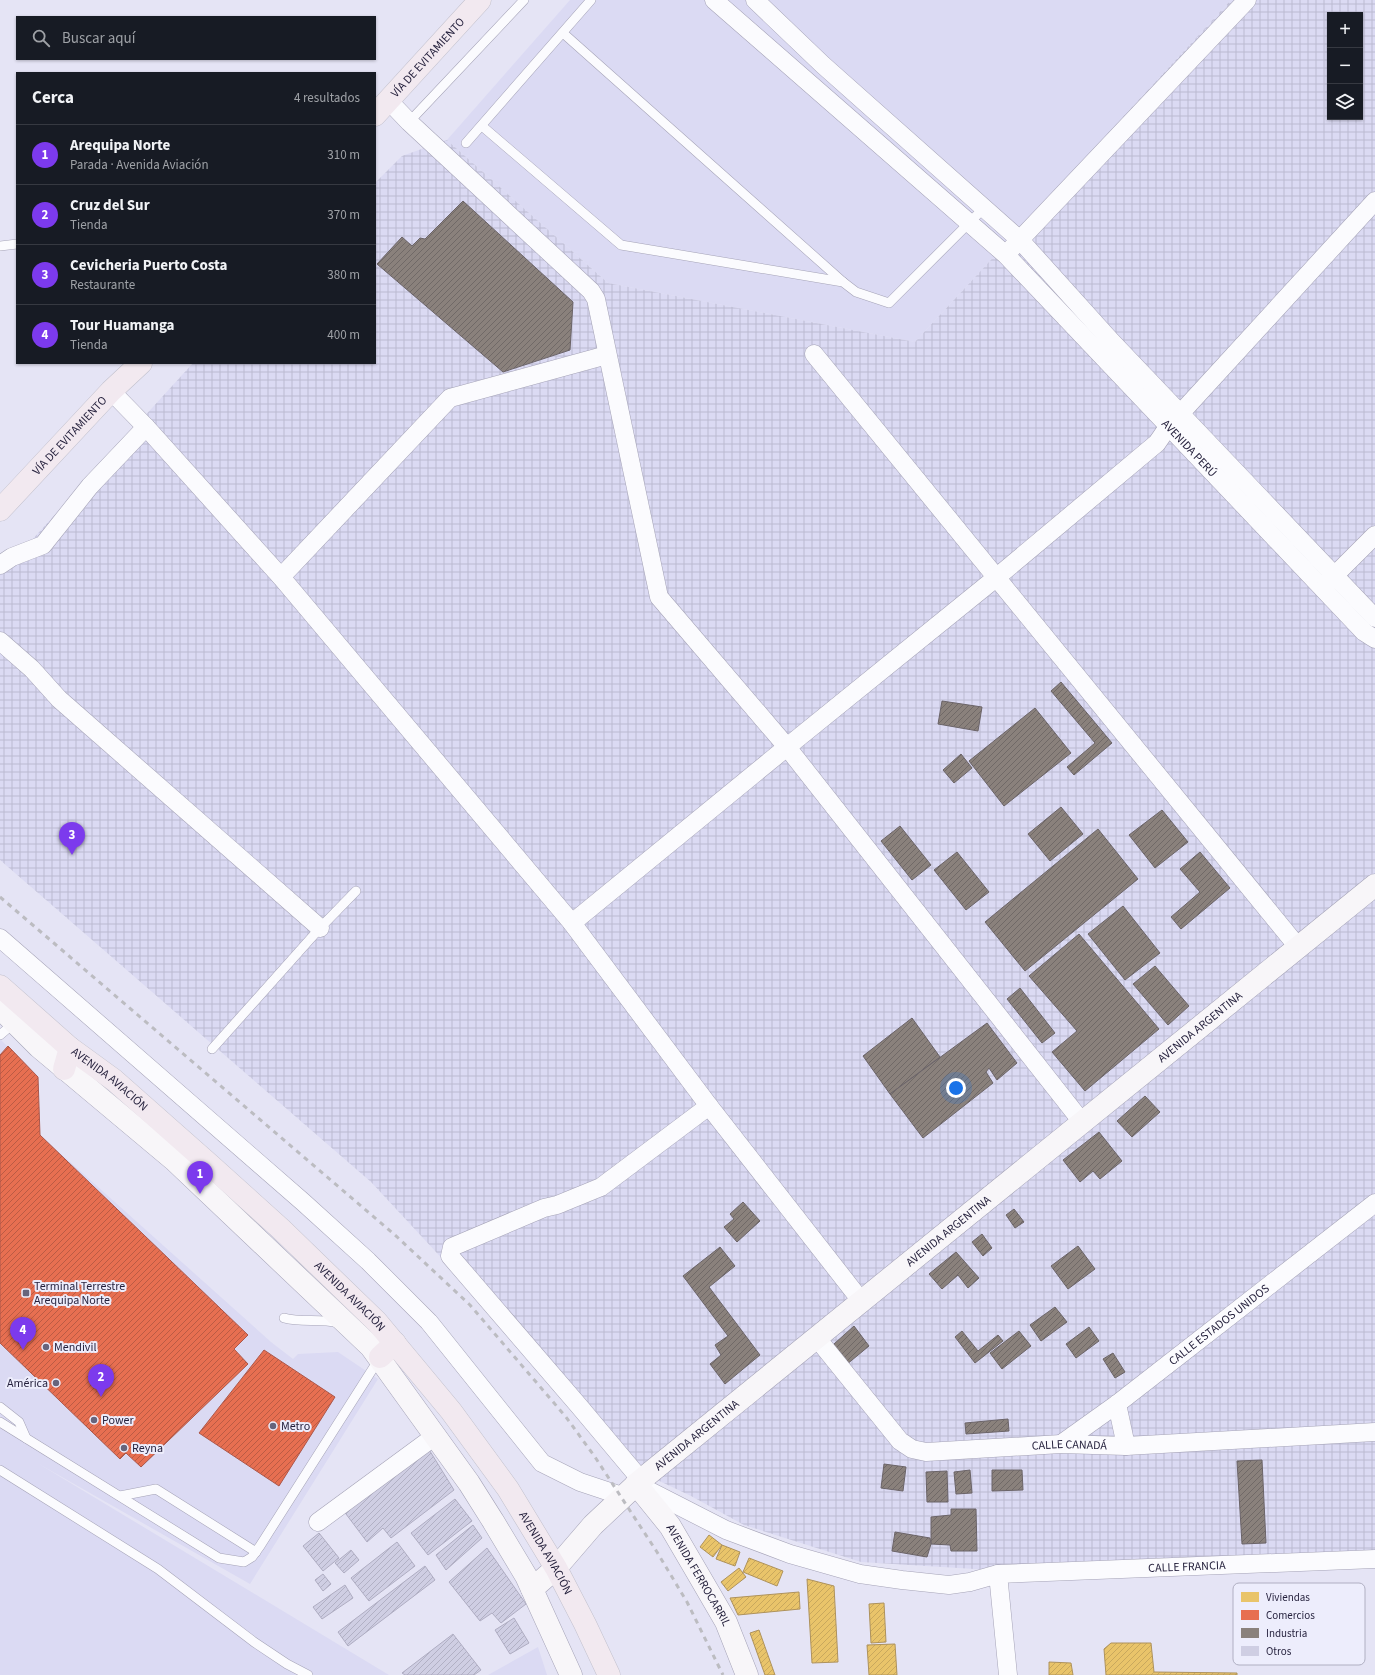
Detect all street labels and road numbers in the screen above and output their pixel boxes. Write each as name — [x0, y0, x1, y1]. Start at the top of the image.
street label: VÍA DE EVITAMIENTO — [387, 14, 469, 101]
street label: VÍA DE EVITAMIENTO — [28, 392, 111, 479]
street label: AVENIDA PERÚ — [1158, 416, 1221, 481]
street label: AVENIDA ARGENTINA — [1154, 987, 1246, 1066]
street label: AVENIDA AVIACIÓN — [68, 1043, 152, 1115]
street label: AVENIDA ARGENTINA — [902, 1191, 995, 1270]
street label: AVENIDA AVIACIÓN — [311, 1257, 390, 1335]
street label: CALLE ESTADOS UNIDOS — [1165, 1280, 1273, 1369]
street label: AVENIDA ARGENTINA — [651, 1395, 743, 1475]
street label: CALLE CANADÁ — [1031, 1435, 1108, 1454]
street label: AVENIDA AVIACIÓN — [515, 1508, 577, 1597]
street label: AVENIDA FERROCARRIL — [662, 1521, 735, 1629]
street label: CALLE FRANCIA — [1148, 1556, 1226, 1577]

